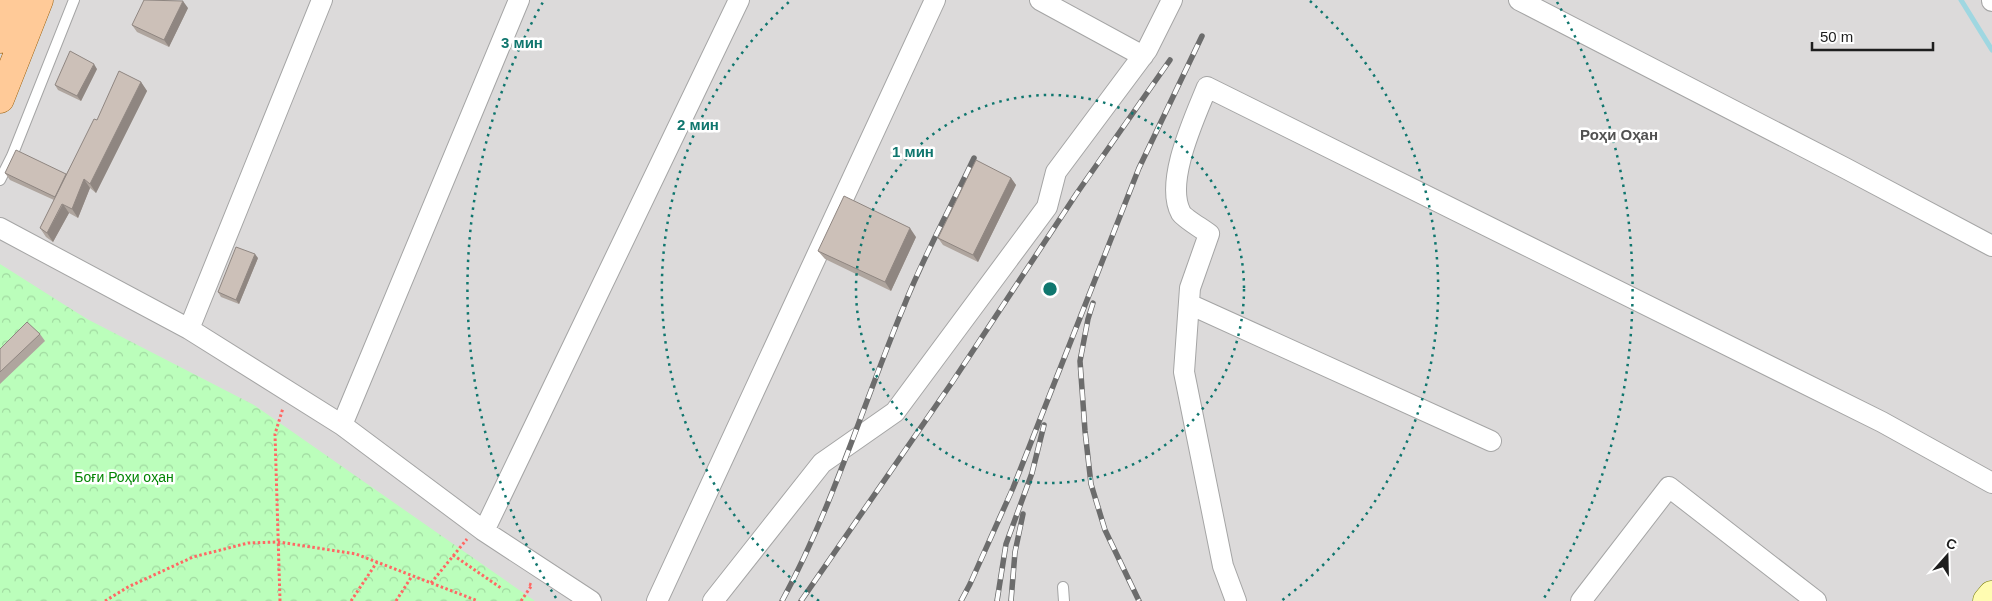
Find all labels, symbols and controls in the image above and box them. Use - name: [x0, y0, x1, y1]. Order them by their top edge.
- scale bar: [1812, 20, 1933, 52]
- text: 50 m: [1820, 28, 1853, 45]
- text: 3 мин: [501, 34, 543, 51]
- text: 2 мин: [677, 116, 719, 133]
- district label: Роҳи Оҳан: [1580, 126, 1658, 143]
- text: 1 мин: [892, 143, 934, 160]
- centre of rings: [1041, 280, 1059, 298]
- park label: Боғи Роҳи оҳан: [74, 469, 174, 485]
- north arrow: [1922, 531, 1972, 581]
- text: С: [1944, 535, 1959, 553]

